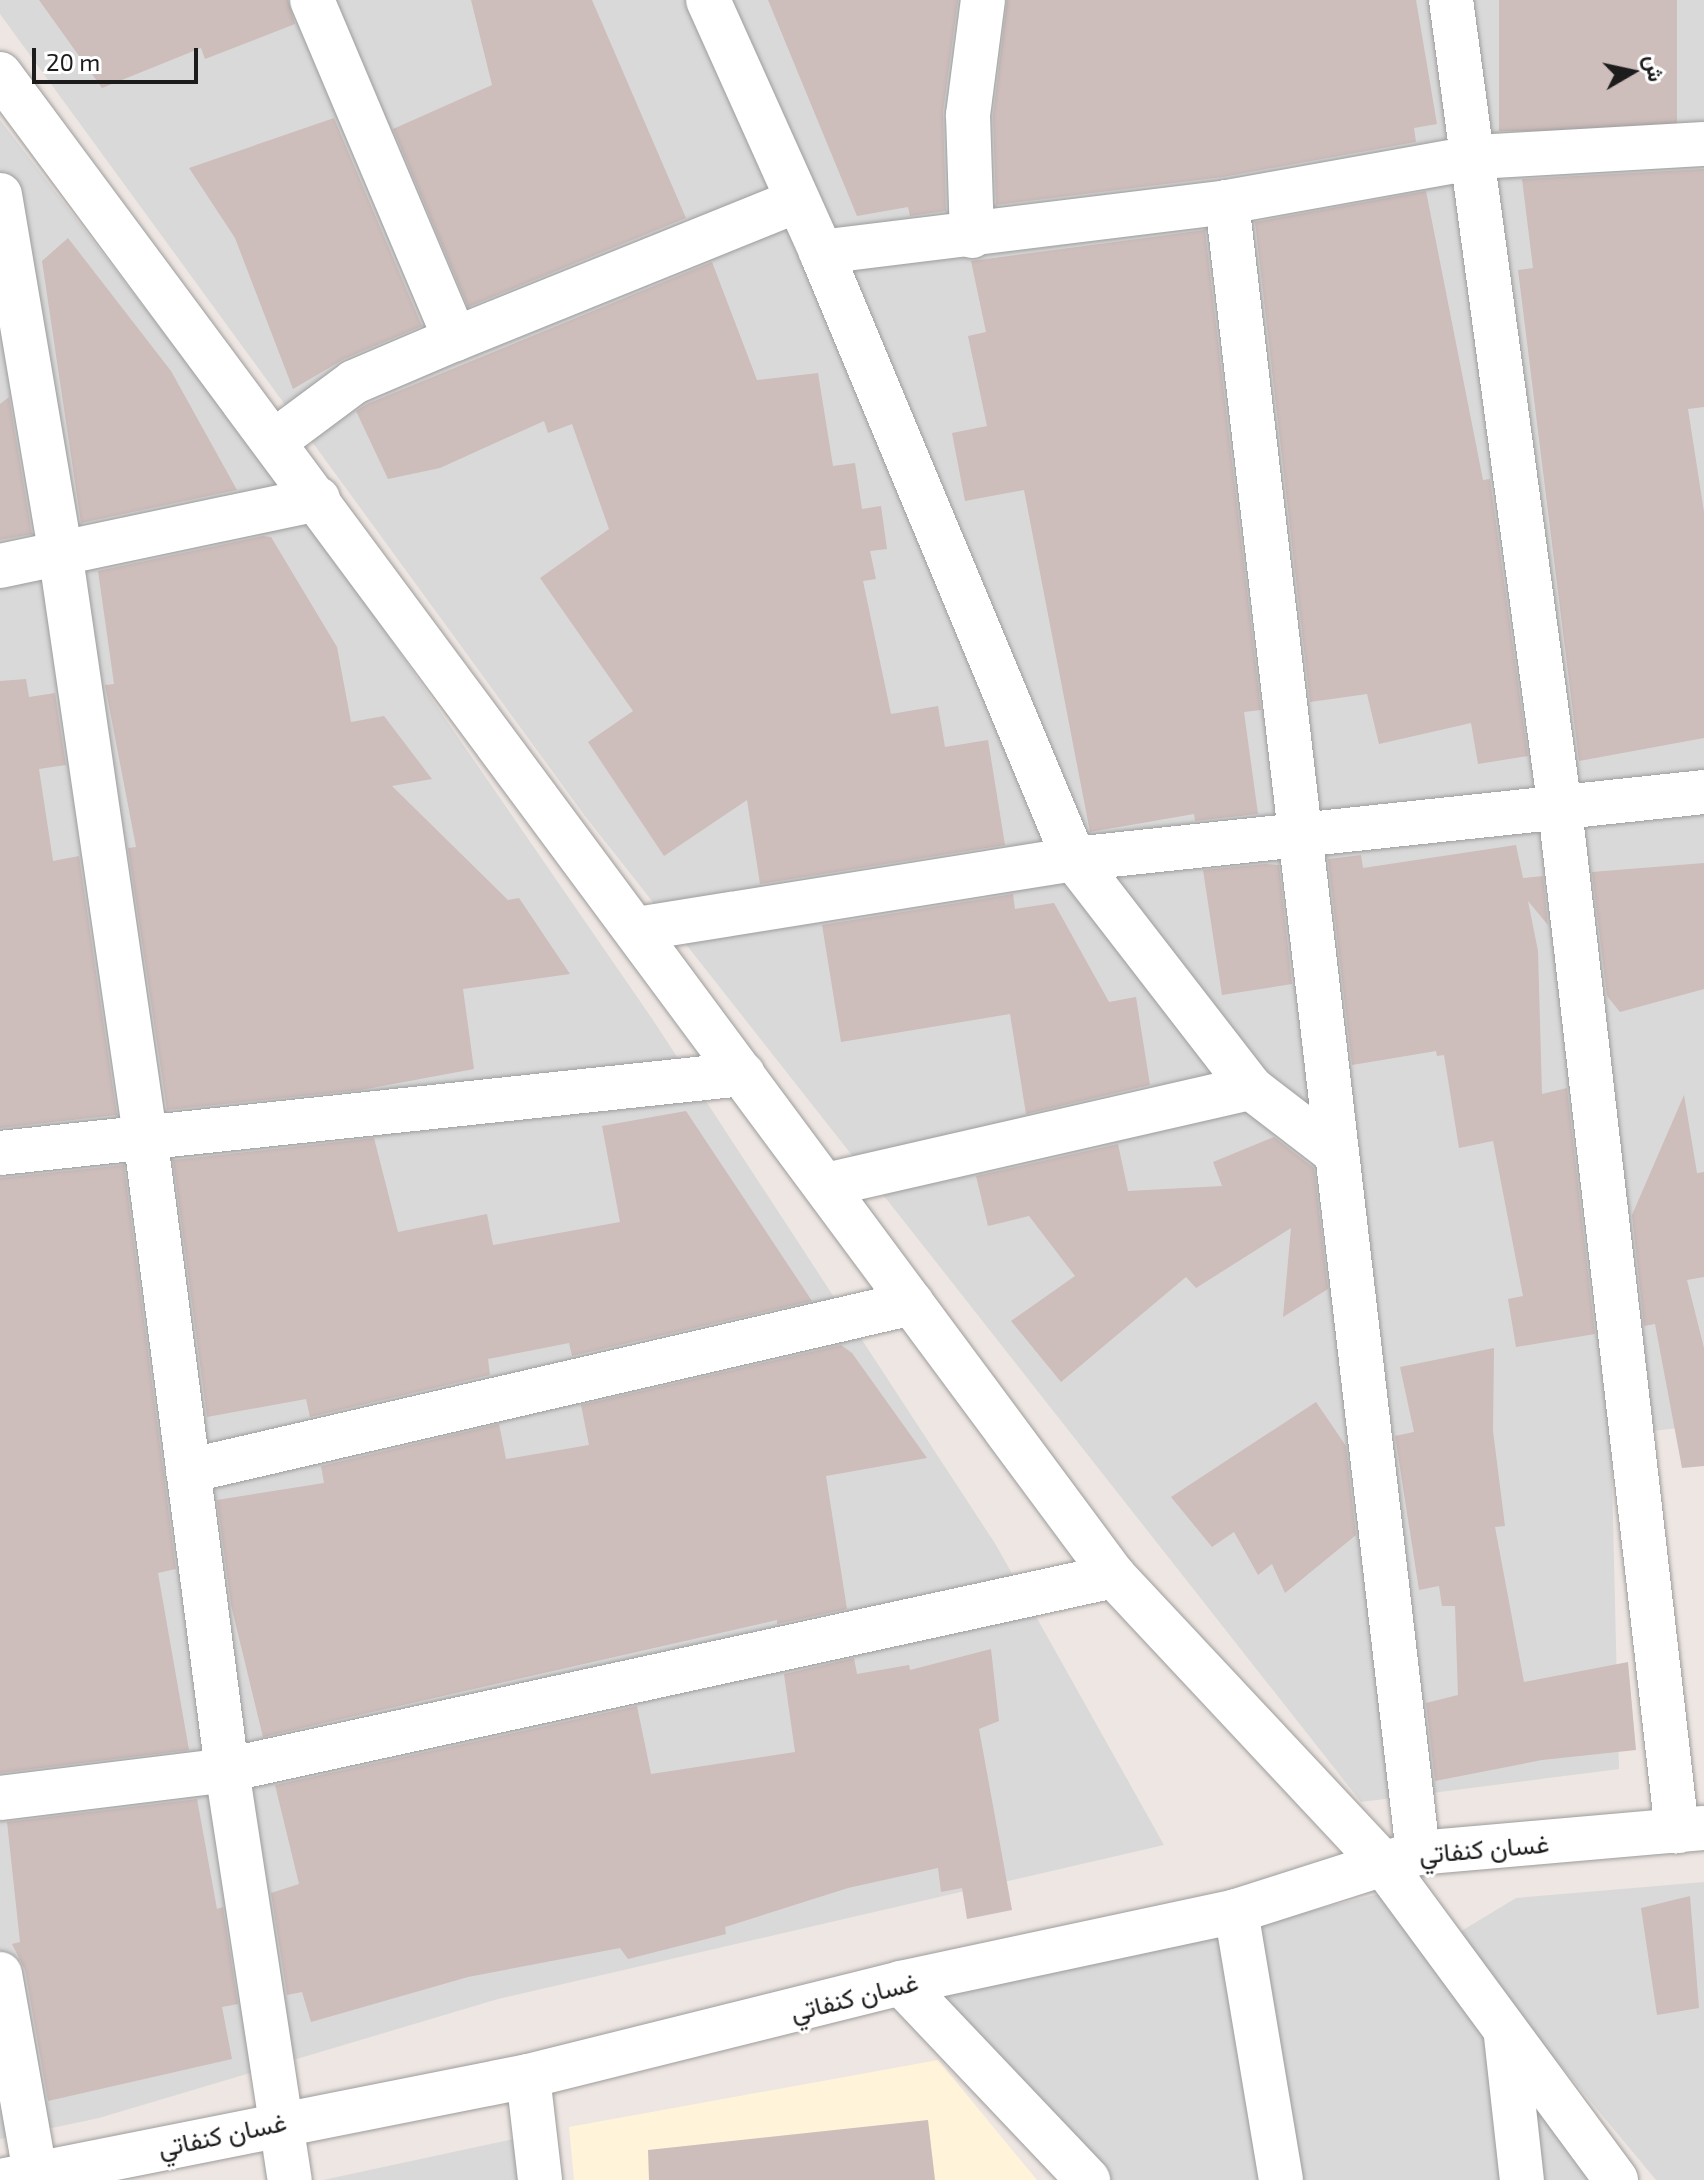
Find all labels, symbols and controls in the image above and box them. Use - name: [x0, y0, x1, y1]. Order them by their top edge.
- scale bar: [36, 32, 202, 82]
- north arrow: [1592, 32, 1672, 112]
- text: 20 m: [46, 47, 100, 76]
- text: ش: [1641, 53, 1671, 83]
- street label: غسان كنفاتي: [1418, 1827, 1550, 1869]
- street label: غسان كنفاتي: [787, 1965, 921, 2027]
- street label: غسان كنفاتي: [155, 2105, 289, 2163]

